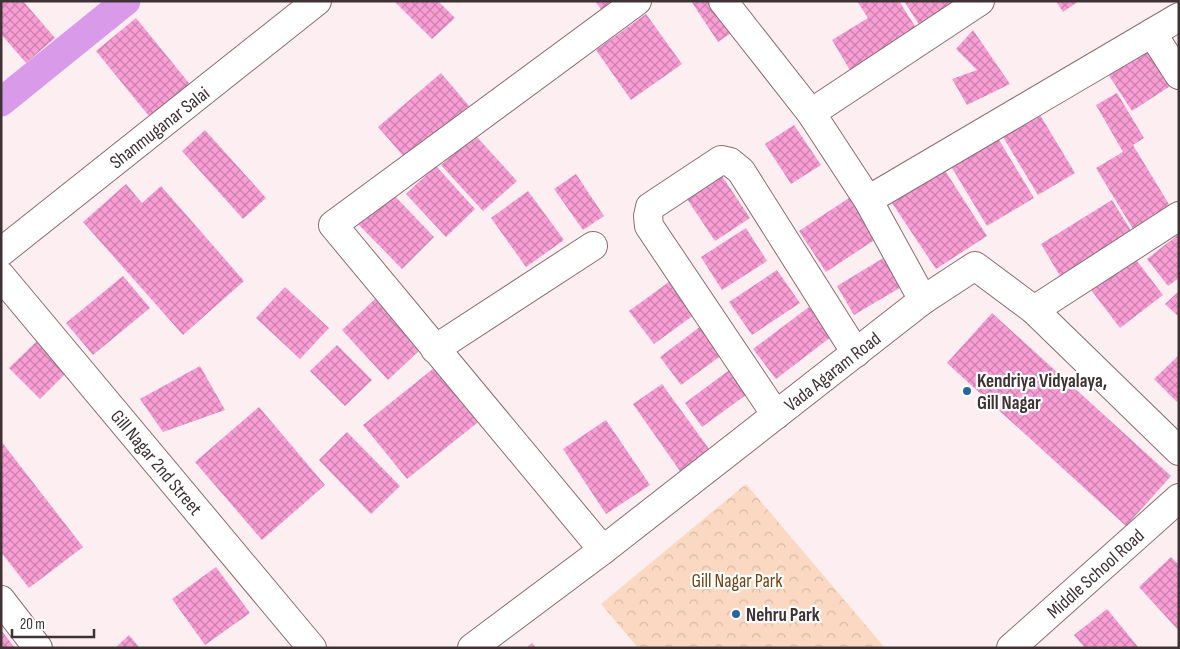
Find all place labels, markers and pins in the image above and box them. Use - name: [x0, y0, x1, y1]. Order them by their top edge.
- place label: Kendriya Vidyalaya, Gill Nagar: [977, 370, 1107, 415]
- marker: Kendriya Vidyalaya, Gill Nagar: [961, 385, 973, 397]
- place label: Nehru Park: [746, 604, 820, 627]
- marker: Nehru Park: [730, 608, 742, 620]

